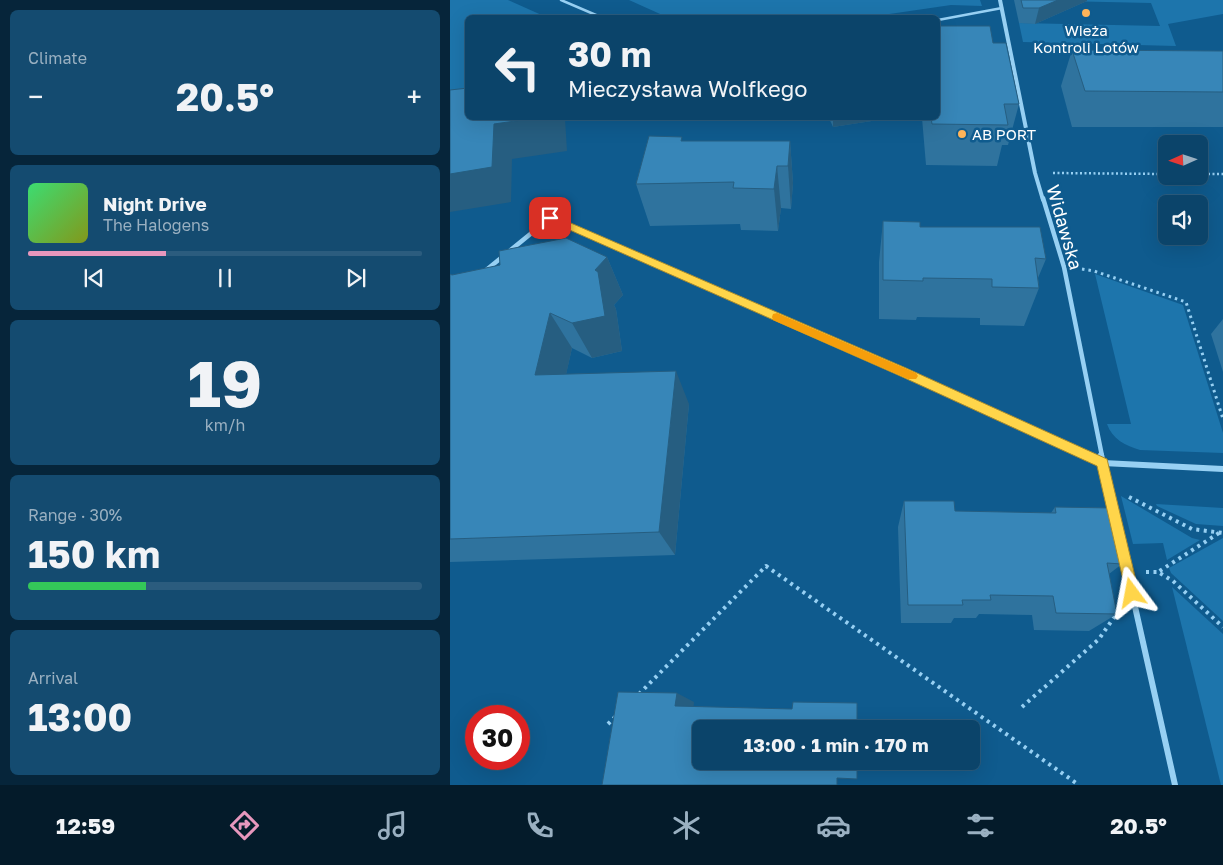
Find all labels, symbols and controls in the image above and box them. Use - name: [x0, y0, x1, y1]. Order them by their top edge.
- marker: Wieża Kontroli Lotów: [1080, 7, 1092, 19]
- place label: Wieża Kontroli Lotów: [1033, 21, 1139, 56]
- text: 30 m: [568, 33, 651, 75]
- icon: left: [485, 35, 550, 100]
- text: Climate: [28, 48, 87, 68]
- text: 20.5°: [176, 74, 274, 119]
- text: Mieczysława Wolfkego: [568, 75, 808, 102]
- text: −: [28, 80, 43, 113]
- text: +: [407, 80, 422, 113]
- place label: AB PORT: [972, 125, 1036, 143]
- marker: AB PORT: [956, 128, 968, 140]
- north arrow: [1158, 135, 1208, 185]
- map controls: [1158, 135, 1208, 245]
- street label: Widawska: [1042, 182, 1088, 272]
- text: Night Drive: [103, 192, 207, 215]
- button: sound: [1158, 195, 1208, 245]
- pin: [529, 197, 571, 239]
- icon: arrive: [536, 204, 564, 232]
- text: The Halogens: [103, 215, 209, 235]
- icon: previous: [80, 264, 108, 292]
- icon: pause: [211, 264, 239, 292]
- icon: next: [342, 264, 370, 292]
- text: 19: [188, 343, 262, 421]
- text: km/h: [205, 415, 245, 435]
- text: Range · 30%: [28, 505, 122, 525]
- text: 150 km: [28, 531, 160, 576]
- position arrow: [1105, 566, 1157, 618]
- text: Arrival: [28, 668, 78, 688]
- text: 13:00: [28, 694, 132, 739]
- speed limit sign: 30: [465, 705, 530, 770]
- text: 13:00 · 1 min · 170 m: [743, 733, 929, 756]
- icon: directions: [227, 808, 262, 843]
- icon: music: [375, 808, 410, 843]
- icon: phone: [522, 808, 557, 843]
- icon: climate: [669, 808, 704, 843]
- icon: car: [816, 808, 851, 843]
- icon: filters: [963, 808, 998, 843]
- text: 12:59: [56, 812, 115, 839]
- text: 20.5°: [1110, 812, 1167, 839]

